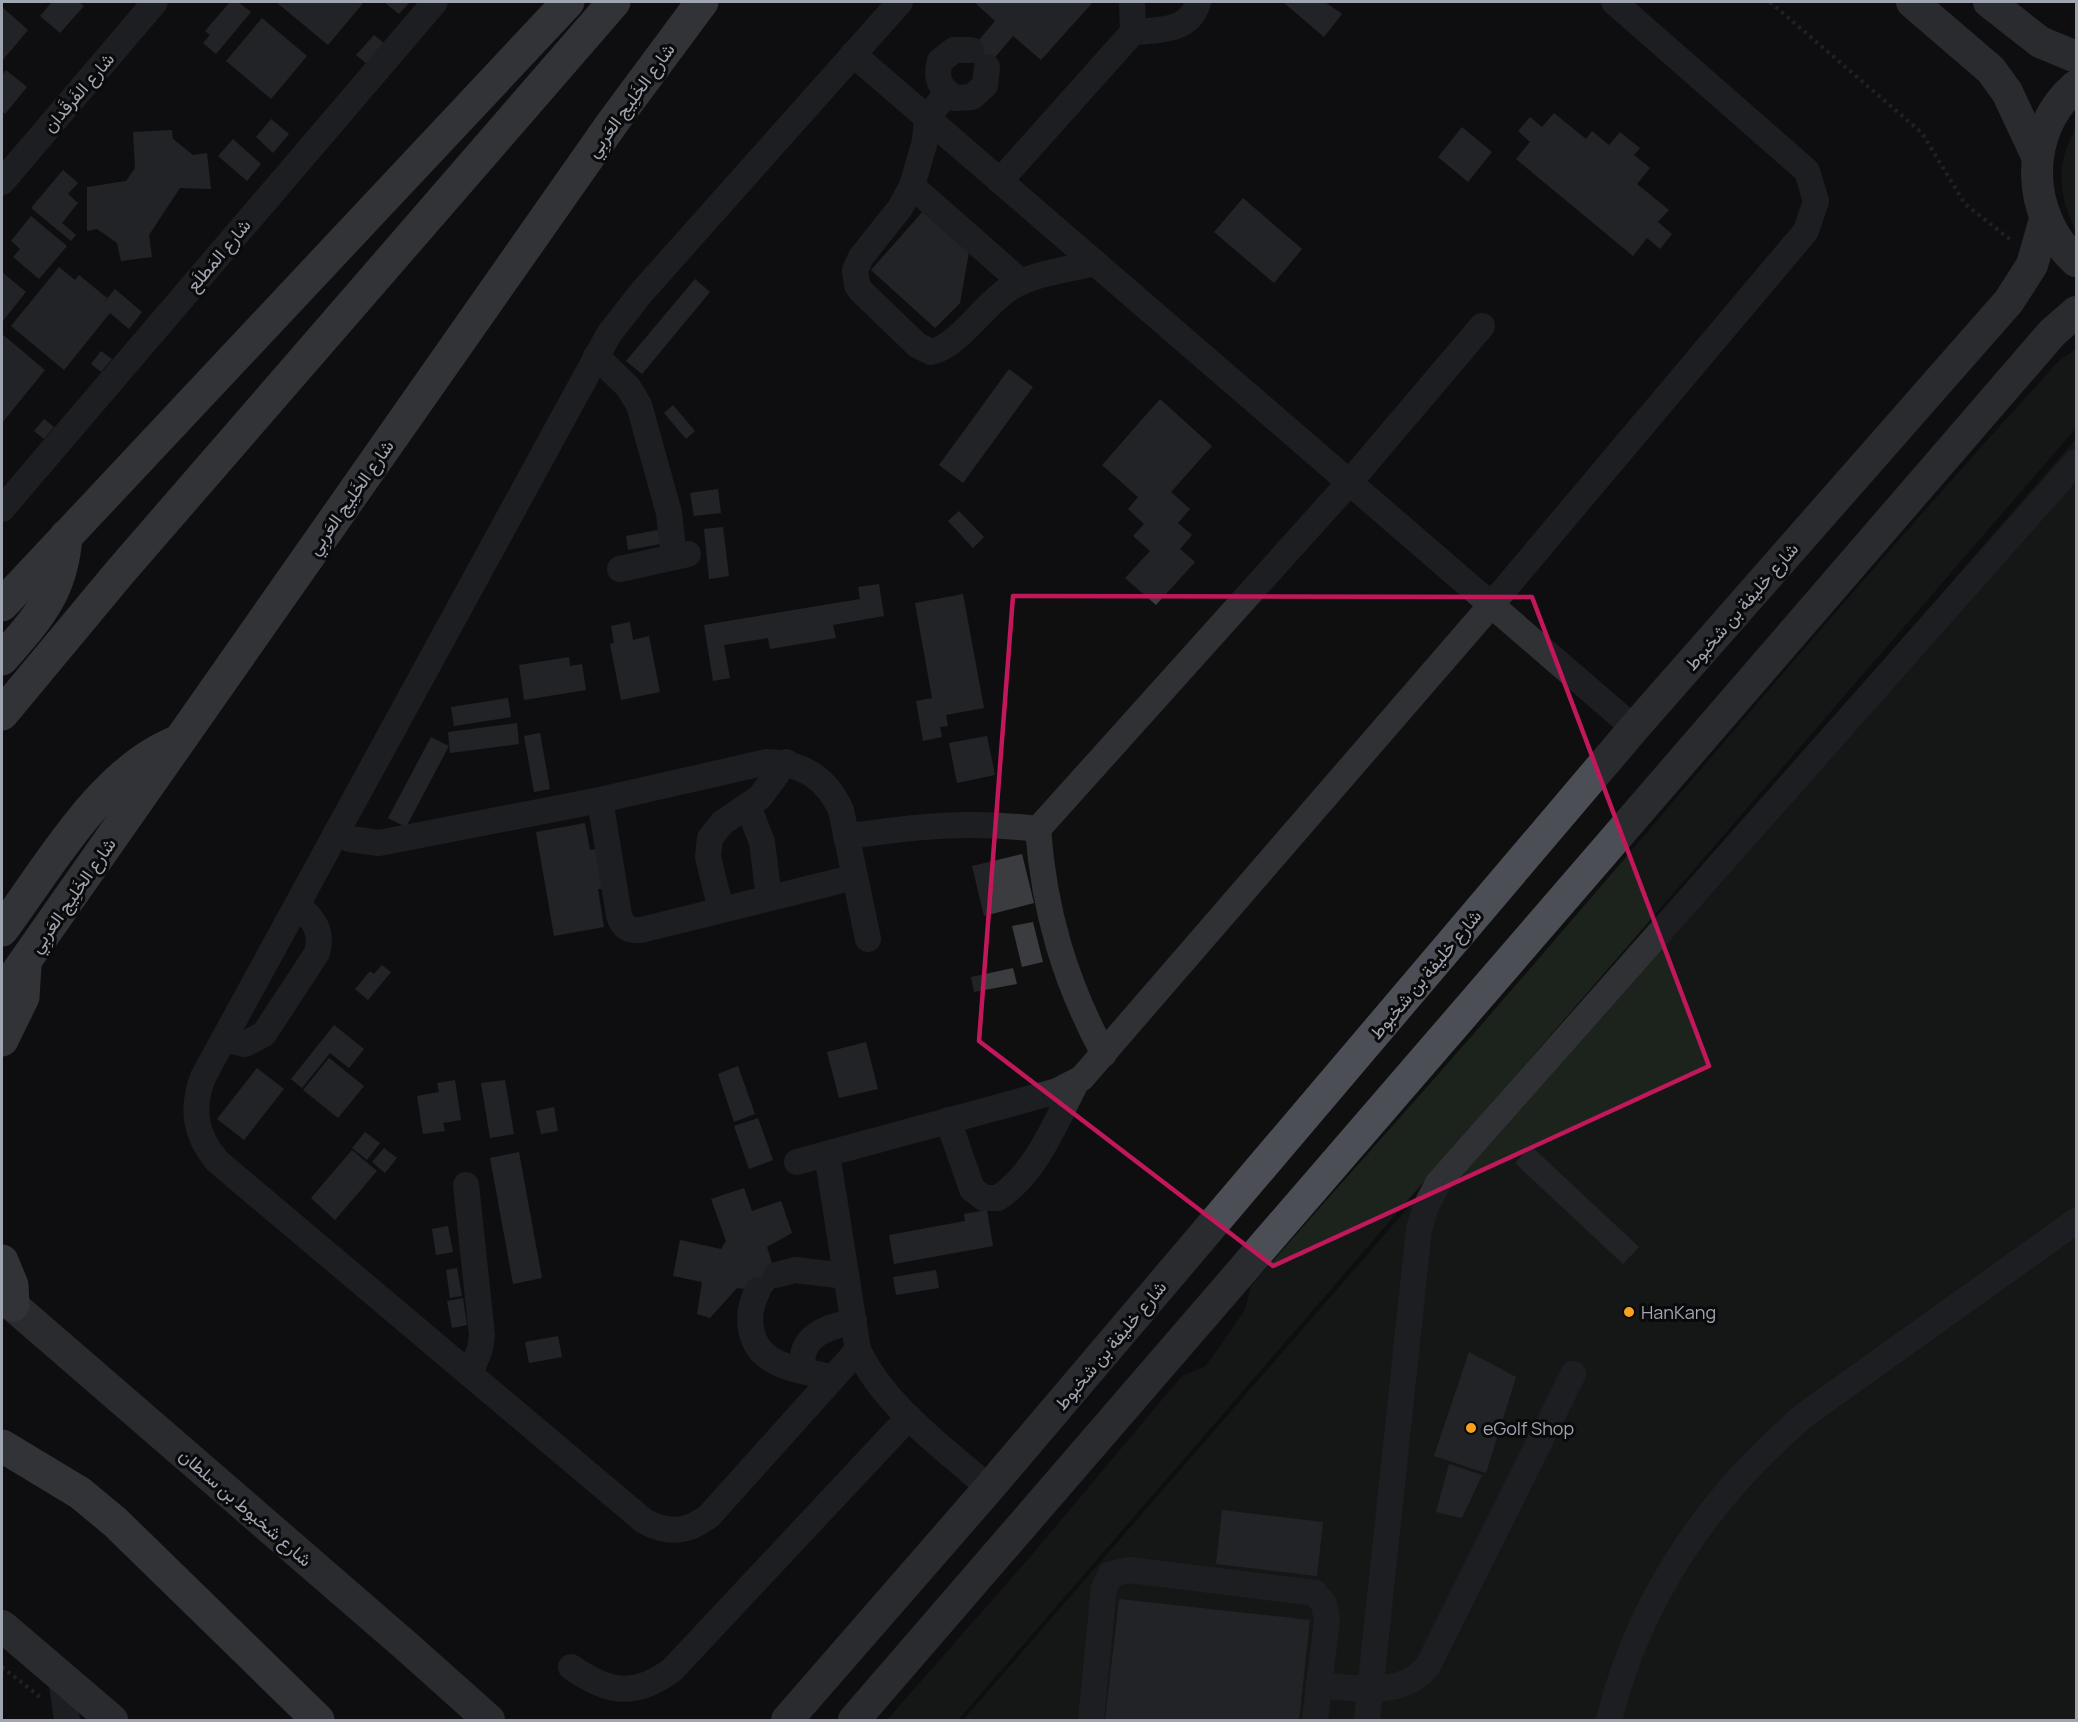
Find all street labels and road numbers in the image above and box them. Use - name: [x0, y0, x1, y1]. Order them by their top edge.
- street label: شارع الخَلِيج العَربِي: [580, 38, 683, 164]
- street label: شارع الفَرقَدان: [37, 47, 120, 138]
- street label: شارع المَطلَع: [180, 214, 256, 297]
- street label: شارع الخَلِيج العَربِي: [301, 435, 402, 562]
- street label: شارع خليفة بن شخبوط: [1679, 537, 1804, 676]
- street label: شارع الخَلِيج العَربِي: [23, 833, 124, 960]
- street label: شارع خليفة بن شخبوط: [1364, 904, 1487, 1044]
- street label: شارع خليفة بن شخبوط: [1049, 1275, 1172, 1415]
- street label: شارع شخبوط بن سلطان: [174, 1443, 317, 1572]

